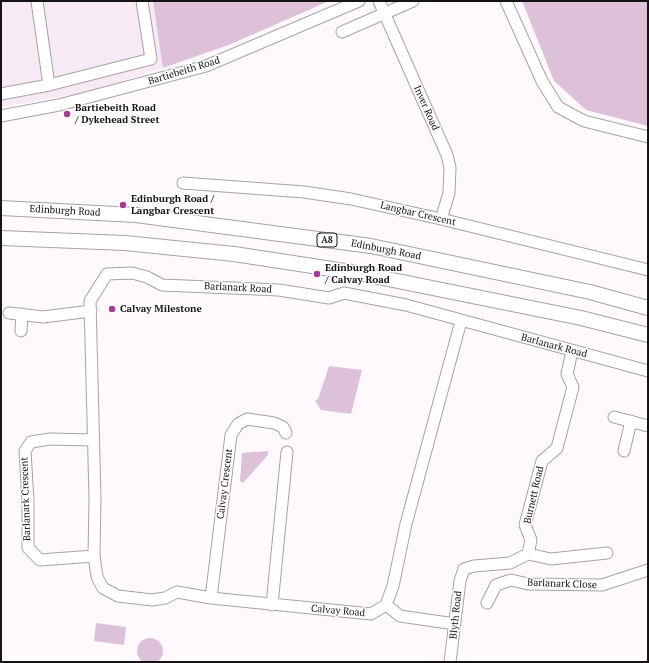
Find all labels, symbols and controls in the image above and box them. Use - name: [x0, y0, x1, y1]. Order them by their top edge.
- street label: Bartiebeith Road: [147, 54, 221, 88]
- street label: Inver Road: [411, 84, 441, 132]
- place label: Bartiebeith Road / Dykehead Street: [75, 102, 159, 126]
- marker: Bartiebeith Road / Dykehead Street: [62, 109, 72, 119]
- place label: Edinburgh Road / Langbar Crescent: [131, 193, 214, 216]
- street label: Langbar Crescent: [379, 199, 457, 229]
- marker: Edinburgh Road / Langbar Crescent: [118, 200, 128, 210]
- street label: Edinburgh Road: [29, 203, 101, 219]
- road number: A8: [317, 233, 337, 247]
- street label: Edinburgh Road: [350, 237, 422, 263]
- place label: Edinburgh Road / Calvay Road: [325, 262, 402, 286]
- marker: Edinburgh Road / Calvay Road: [312, 269, 322, 279]
- street label: Barlanark Road: [204, 280, 272, 296]
- place label: Calvay Milestone: [120, 303, 202, 315]
- marker: Calvay Milestone: [107, 304, 117, 314]
- street label: Barlanark Road: [520, 331, 588, 361]
- street label: Calvay Crescent: [215, 448, 235, 520]
- street label: Barlanark Crescent: [19, 457, 33, 541]
- street label: Burnett Road: [522, 465, 546, 525]
- street label: Barlanark Close: [527, 577, 597, 591]
- street label: Blyth Road: [447, 590, 465, 640]
- street label: Calvay Road: [310, 603, 366, 619]

